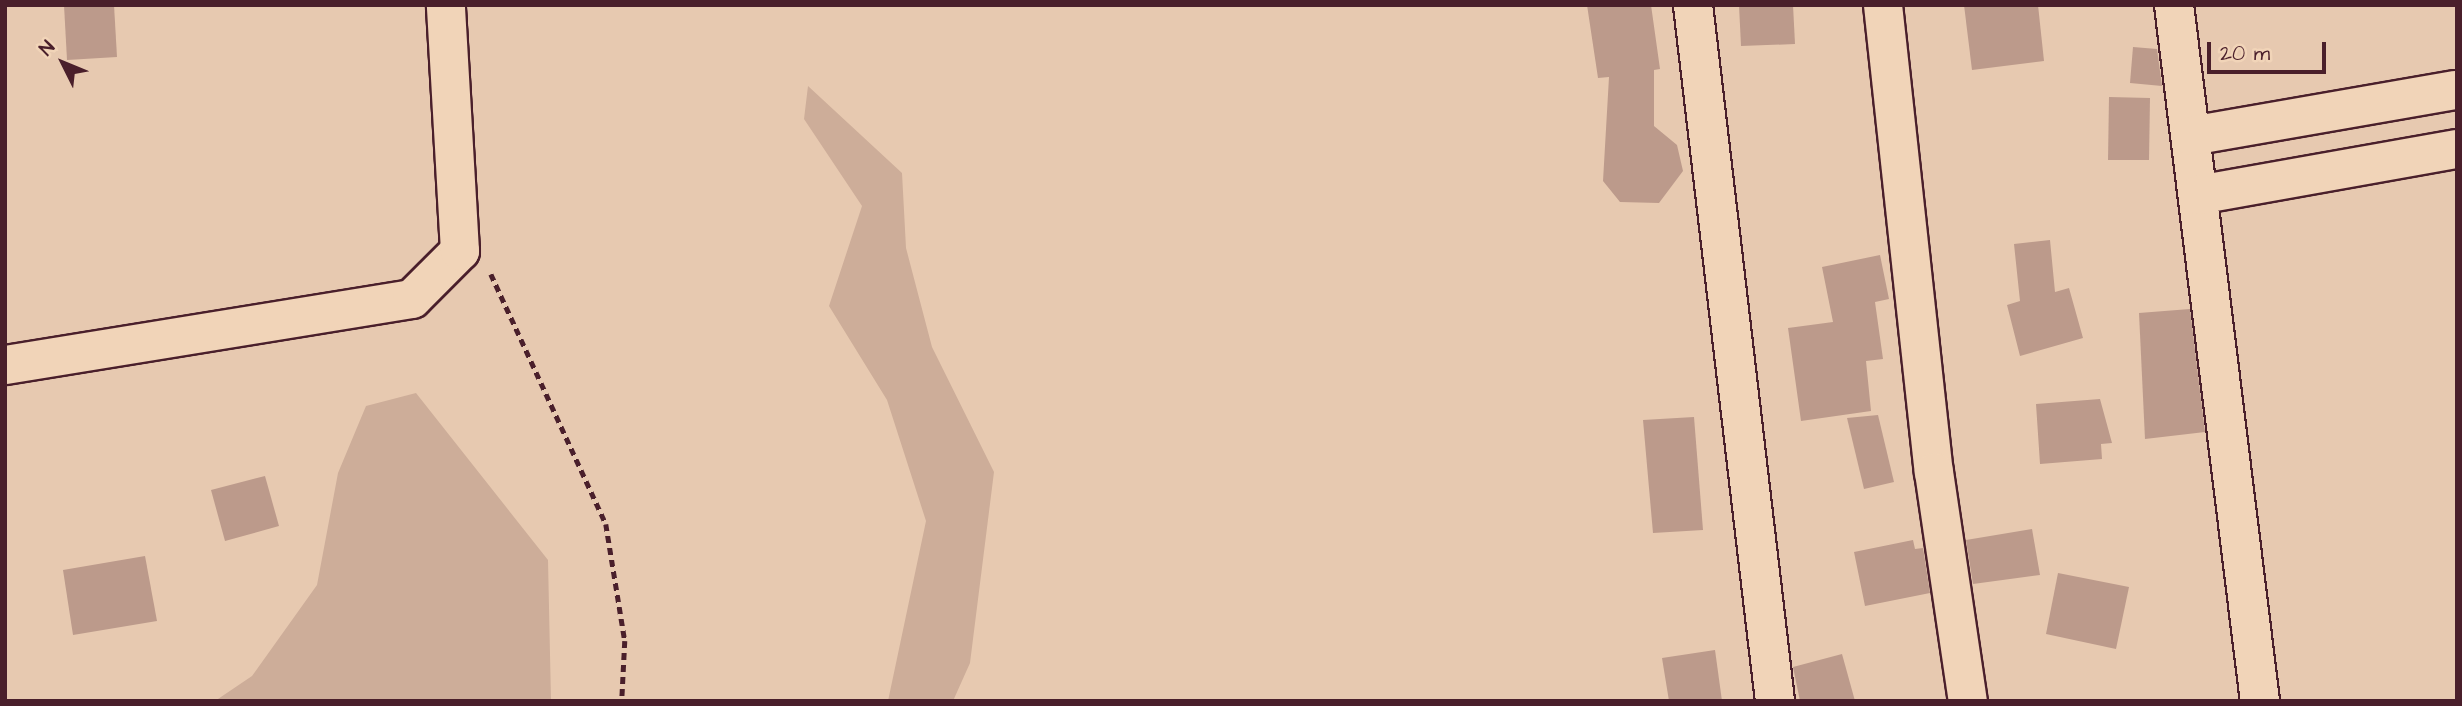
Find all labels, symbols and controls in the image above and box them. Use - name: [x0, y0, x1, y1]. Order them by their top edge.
- north arrow: [28, 28, 98, 98]
- scale bar: [2210, 28, 2329, 72]
- text: N: [33, 35, 61, 62]
- text: 20 m: [2220, 39, 2270, 68]

